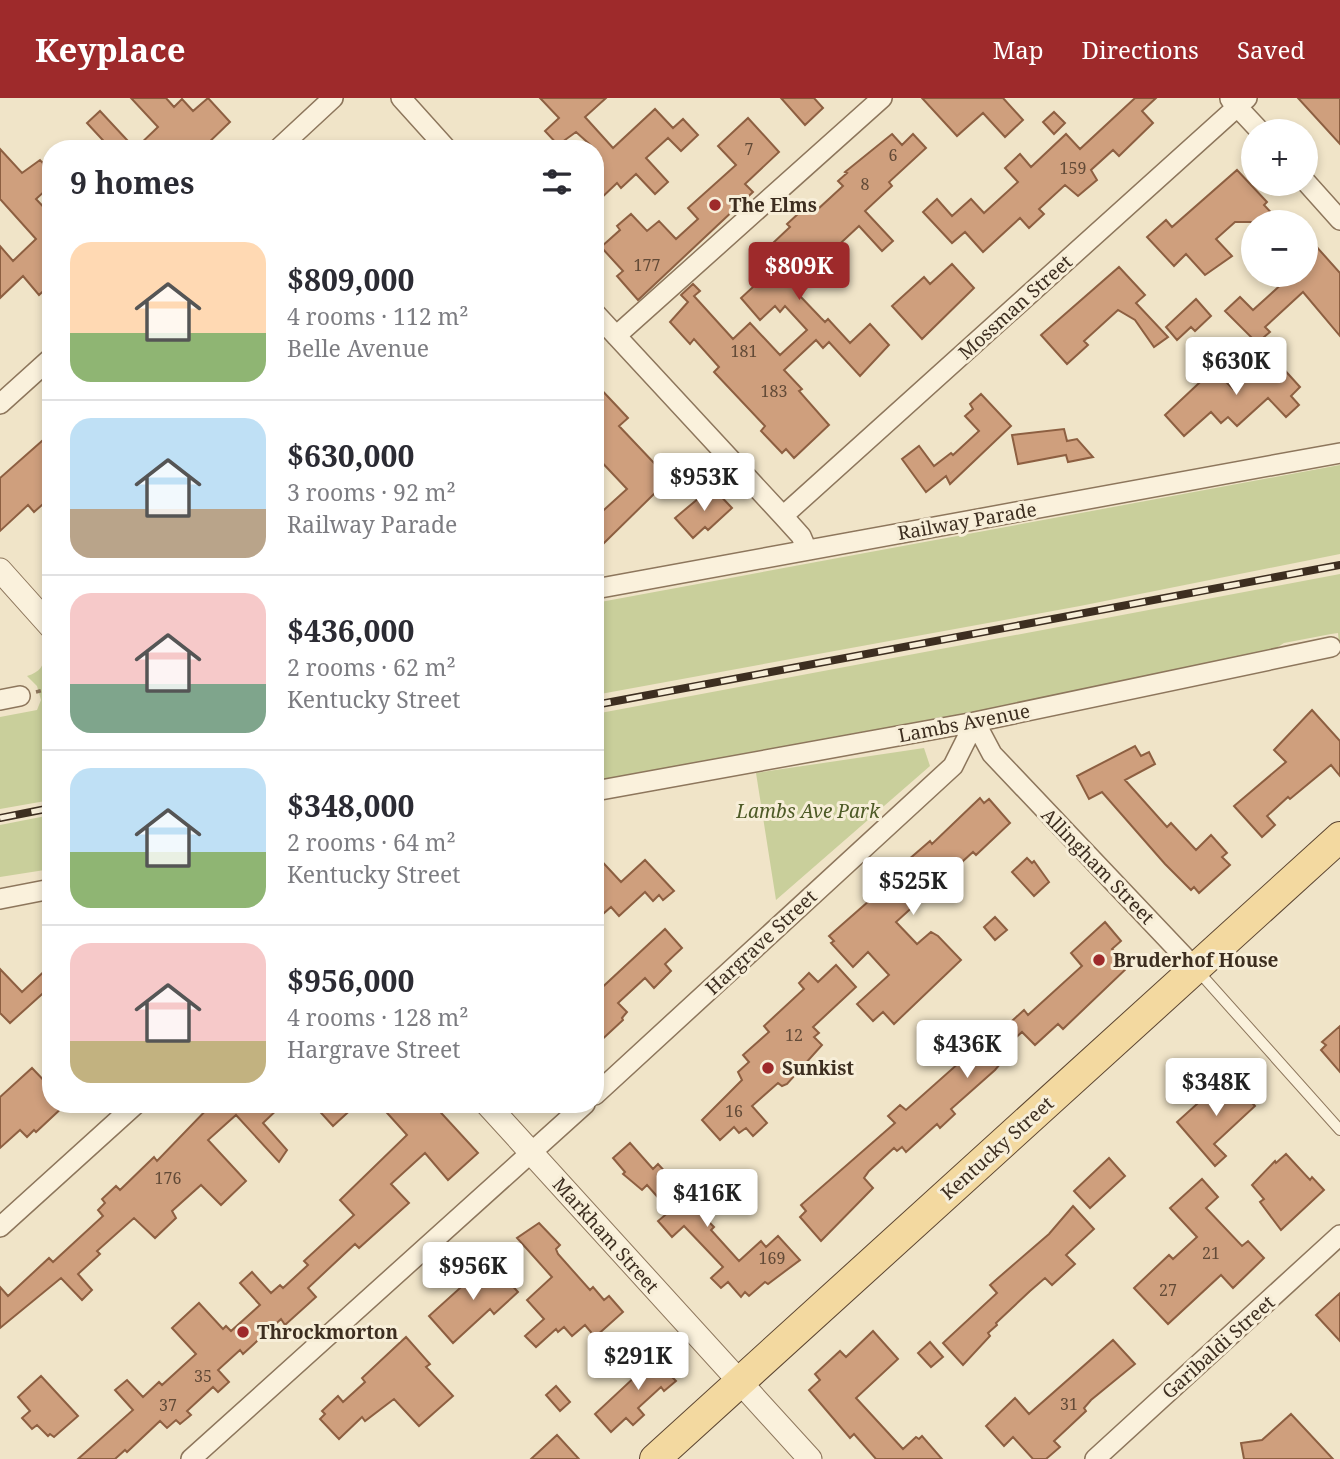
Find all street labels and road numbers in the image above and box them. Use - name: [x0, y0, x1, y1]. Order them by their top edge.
- street label: Mossman Street: [953, 249, 1078, 365]
- street label: Railway Parade: [895, 496, 1039, 546]
- street label: Lambs Avenue: [896, 697, 1032, 749]
- street label: Allingham Street: [1036, 802, 1160, 930]
- street label: Hargrave Street: [700, 883, 822, 1000]
- street label: Kentucky Street: [935, 1090, 1059, 1206]
- street label: Markham Street: [547, 1172, 665, 1299]
- street label: Garibaldi Street: [1156, 1289, 1280, 1405]

